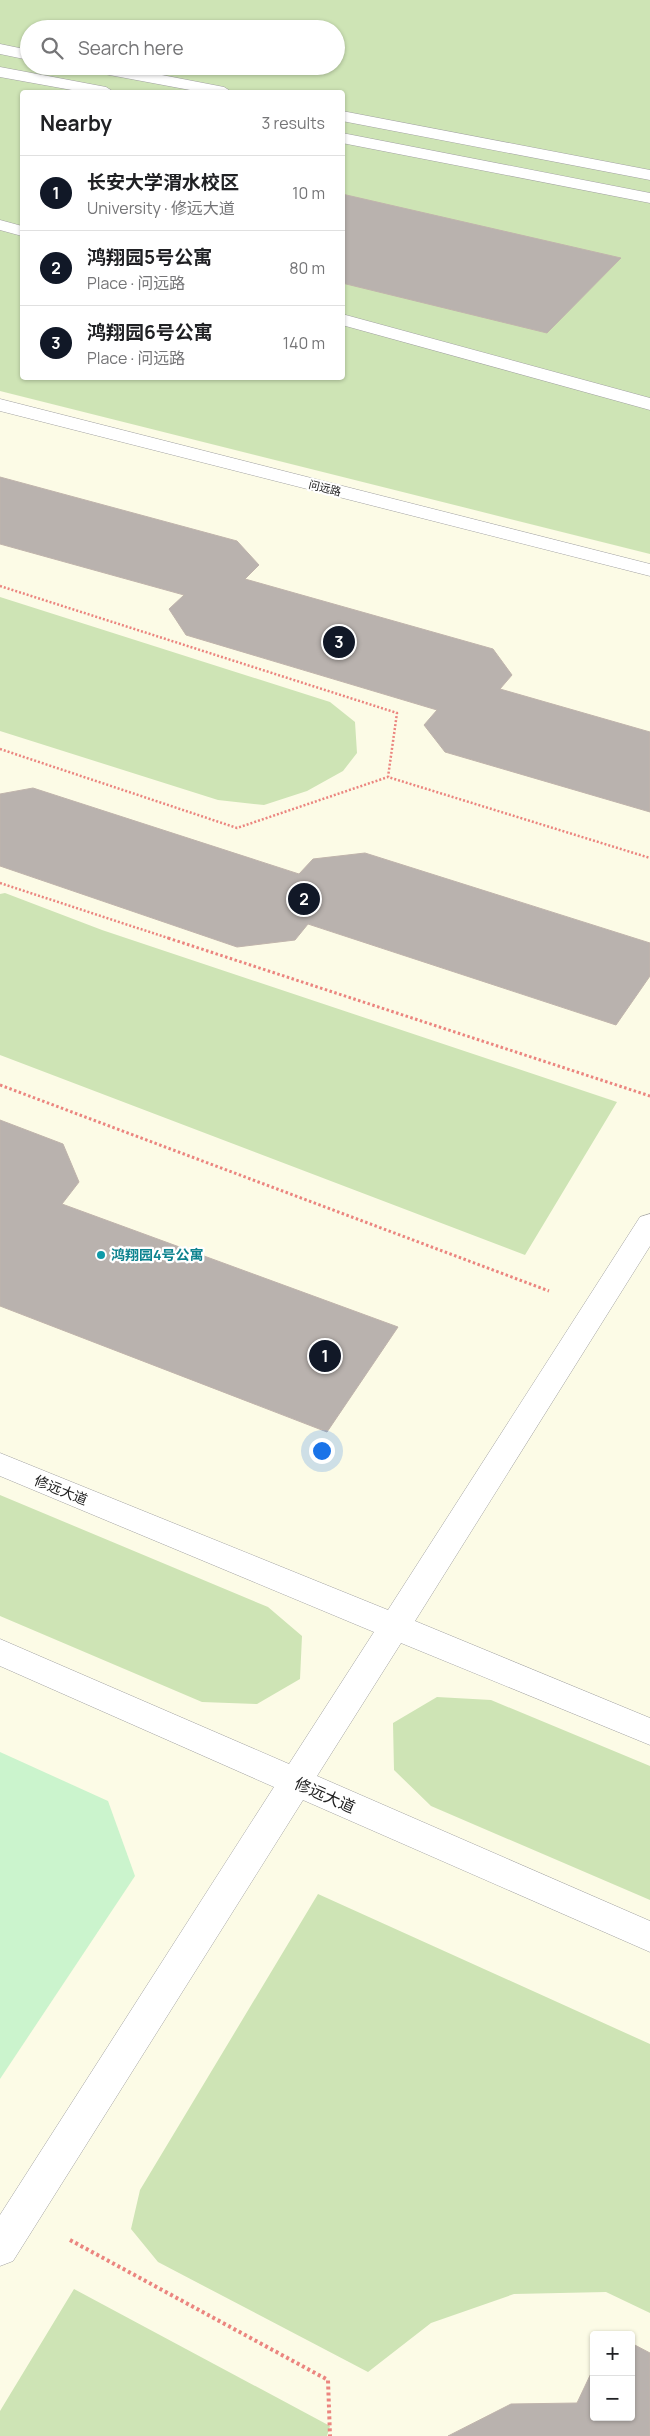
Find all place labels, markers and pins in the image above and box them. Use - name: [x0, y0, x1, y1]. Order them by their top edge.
- pin: 3: [323, 623, 355, 661]
- pin: 2: [288, 880, 320, 918]
- place label: 鸿翔园4号公寓: [111, 1245, 204, 1264]
- marker: 鸿翔园4号公寓: [95, 1249, 107, 1261]
- pin: 1: [309, 1337, 341, 1375]

